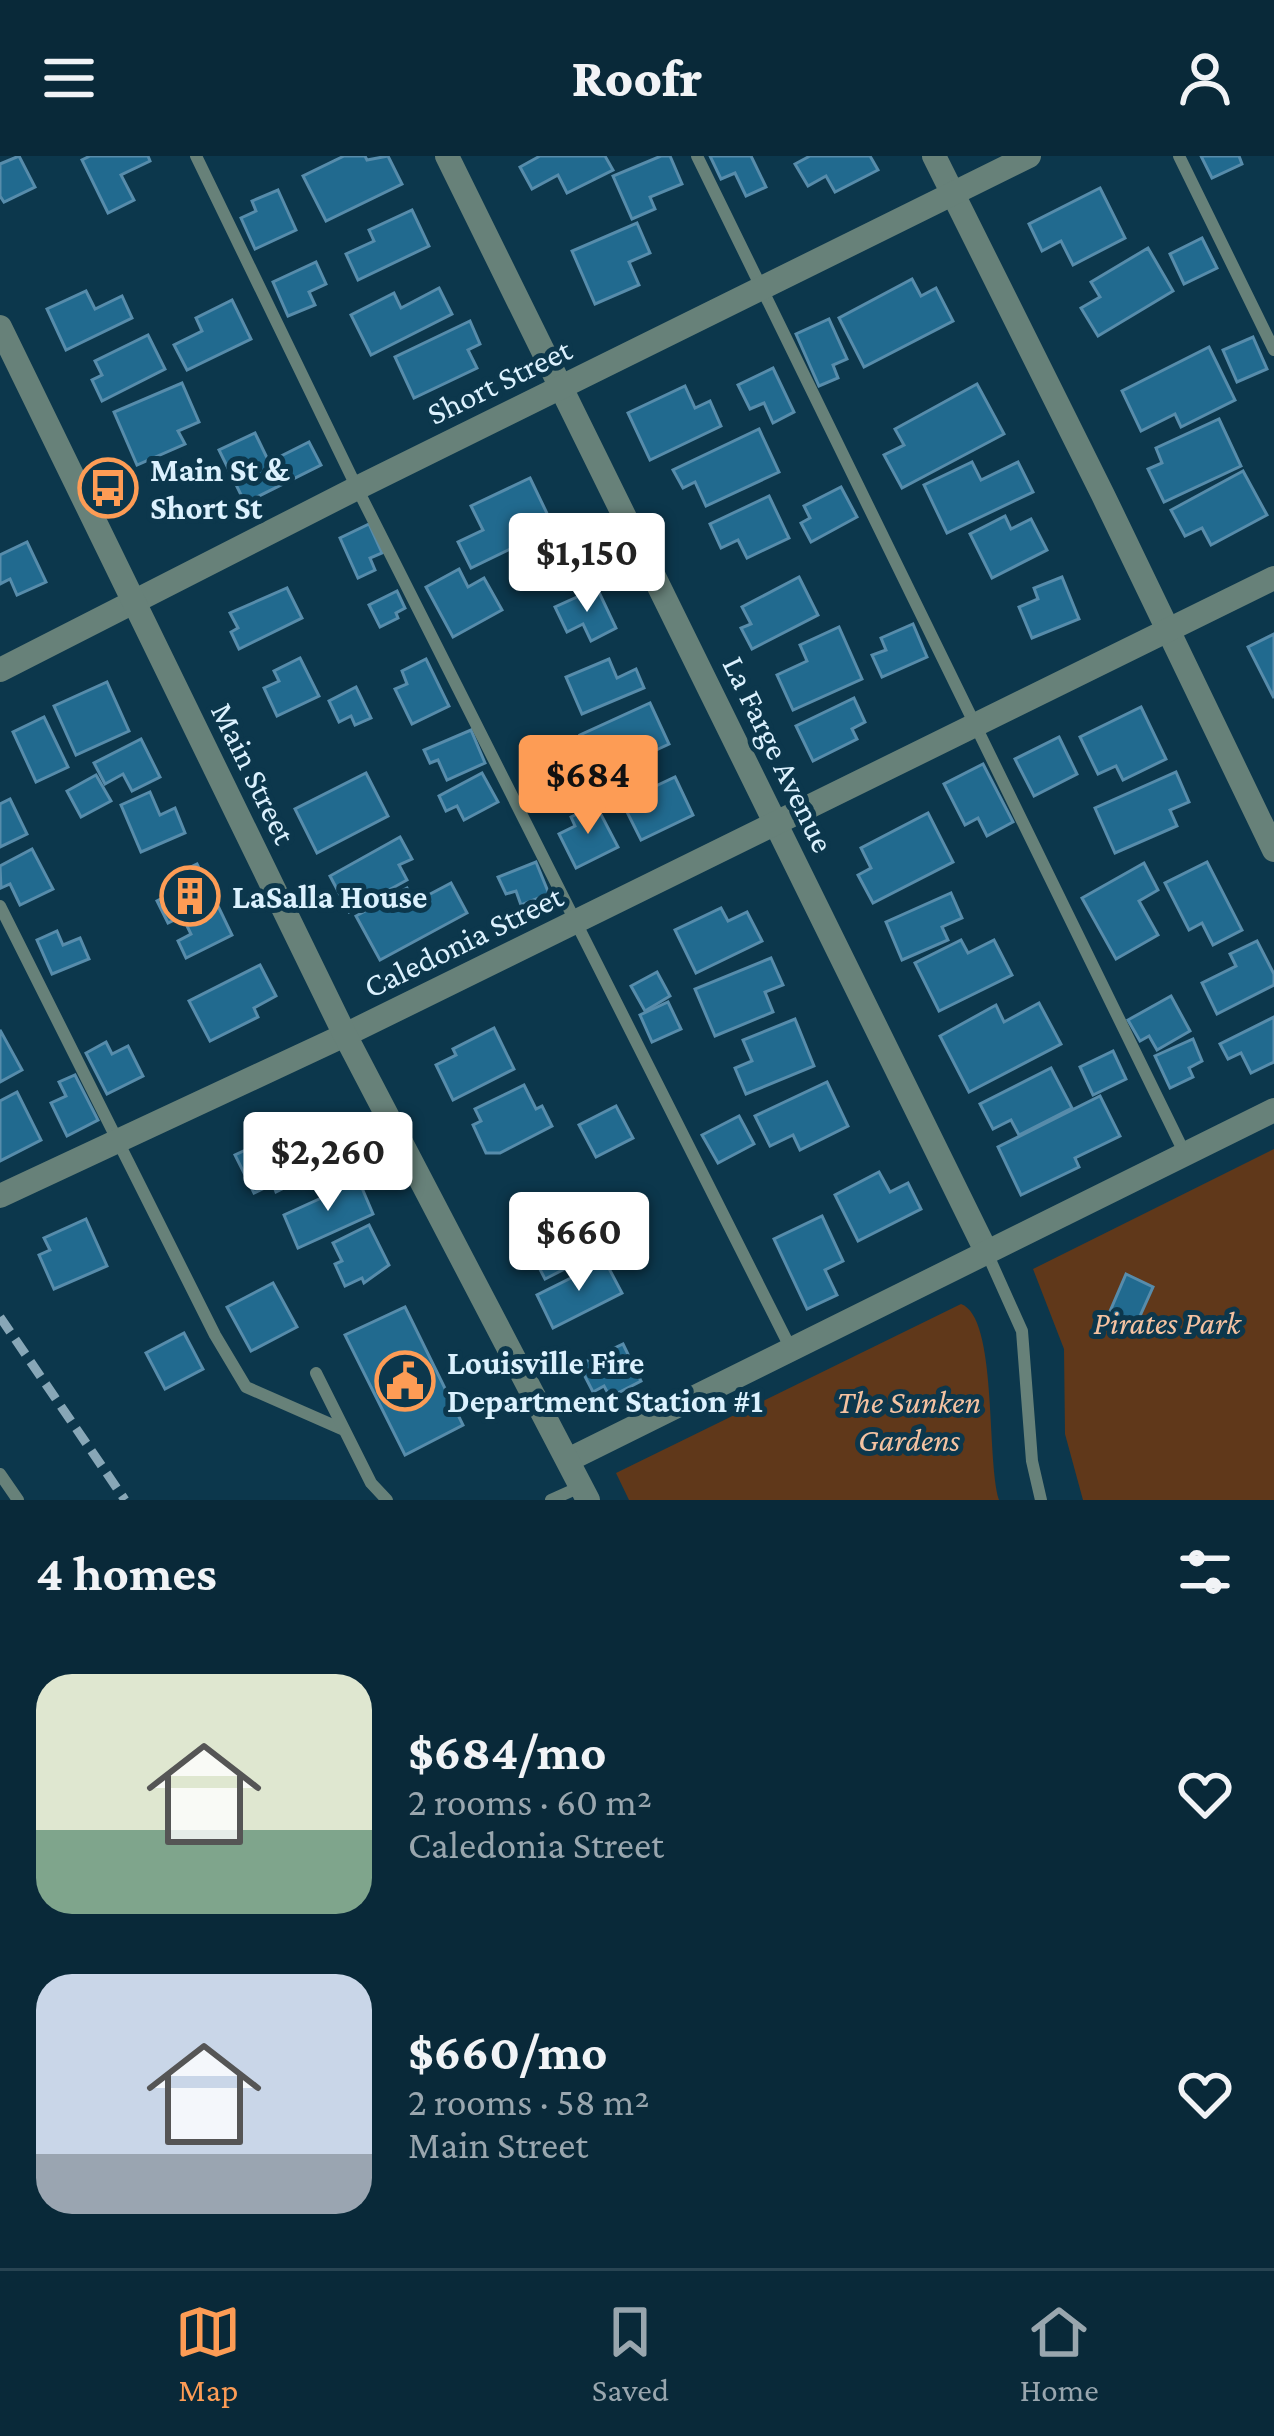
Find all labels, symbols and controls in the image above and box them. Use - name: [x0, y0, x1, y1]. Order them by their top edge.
- icon: menu: [36, 45, 102, 111]
- icon: person: [1172, 45, 1238, 111]
- text: Roofr: [572, 48, 702, 108]
- street label: Short Street: [421, 330, 578, 432]
- place label: Main St & Short St: [150, 451, 290, 526]
- bus stop icon: Main St & Short St: [77, 457, 139, 519]
- pin: $1,150: [489, 513, 685, 615]
- text: $1,150: [536, 530, 638, 573]
- street label: La Farge Avenue: [716, 650, 842, 858]
- street label: Main Street: [204, 696, 305, 851]
- pin: $684: [517, 735, 659, 837]
- text: $684: [546, 752, 630, 795]
- building icon: LaSalla House: [159, 865, 221, 927]
- street label: Caledonia Street: [358, 876, 569, 1005]
- place label: LaSalla House: [232, 878, 427, 915]
- pin: $2,260: [230, 1112, 426, 1214]
- text: $2,260: [270, 1129, 386, 1172]
- pin: $660: [508, 1192, 650, 1294]
- text: $660: [536, 1209, 622, 1252]
- park label: Pirates Park: [1093, 1304, 1242, 1341]
- place label: Louisville Fire Department Station #1: [447, 1344, 763, 1419]
- public building icon: Louisville Fire Department Station #1: [374, 1350, 436, 1412]
- park label: The Sunken Gardens: [837, 1383, 981, 1458]
- icon: filters: [1172, 1539, 1238, 1605]
- text: 4 homes: [36, 1544, 217, 1601]
- icon: home: [132, 1722, 276, 1866]
- text: $684/mo: [408, 1723, 606, 1780]
- icon: heart: [1172, 1761, 1238, 1827]
- text: 2 rooms · 60 m²: [408, 1780, 652, 1823]
- text: Caledonia Street: [408, 1823, 664, 1866]
- icon: home: [132, 2022, 276, 2166]
- text: $660/mo: [408, 2023, 608, 2080]
- icon: heart: [1172, 2061, 1238, 2127]
- text: 2 rooms · 58 m²: [408, 2080, 650, 2123]
- text: Main Street: [408, 2123, 588, 2166]
- tab: Map: [175, 2299, 241, 2408]
- tab: Saved: [592, 2299, 669, 2408]
- tab: Home: [1020, 2299, 1099, 2408]

